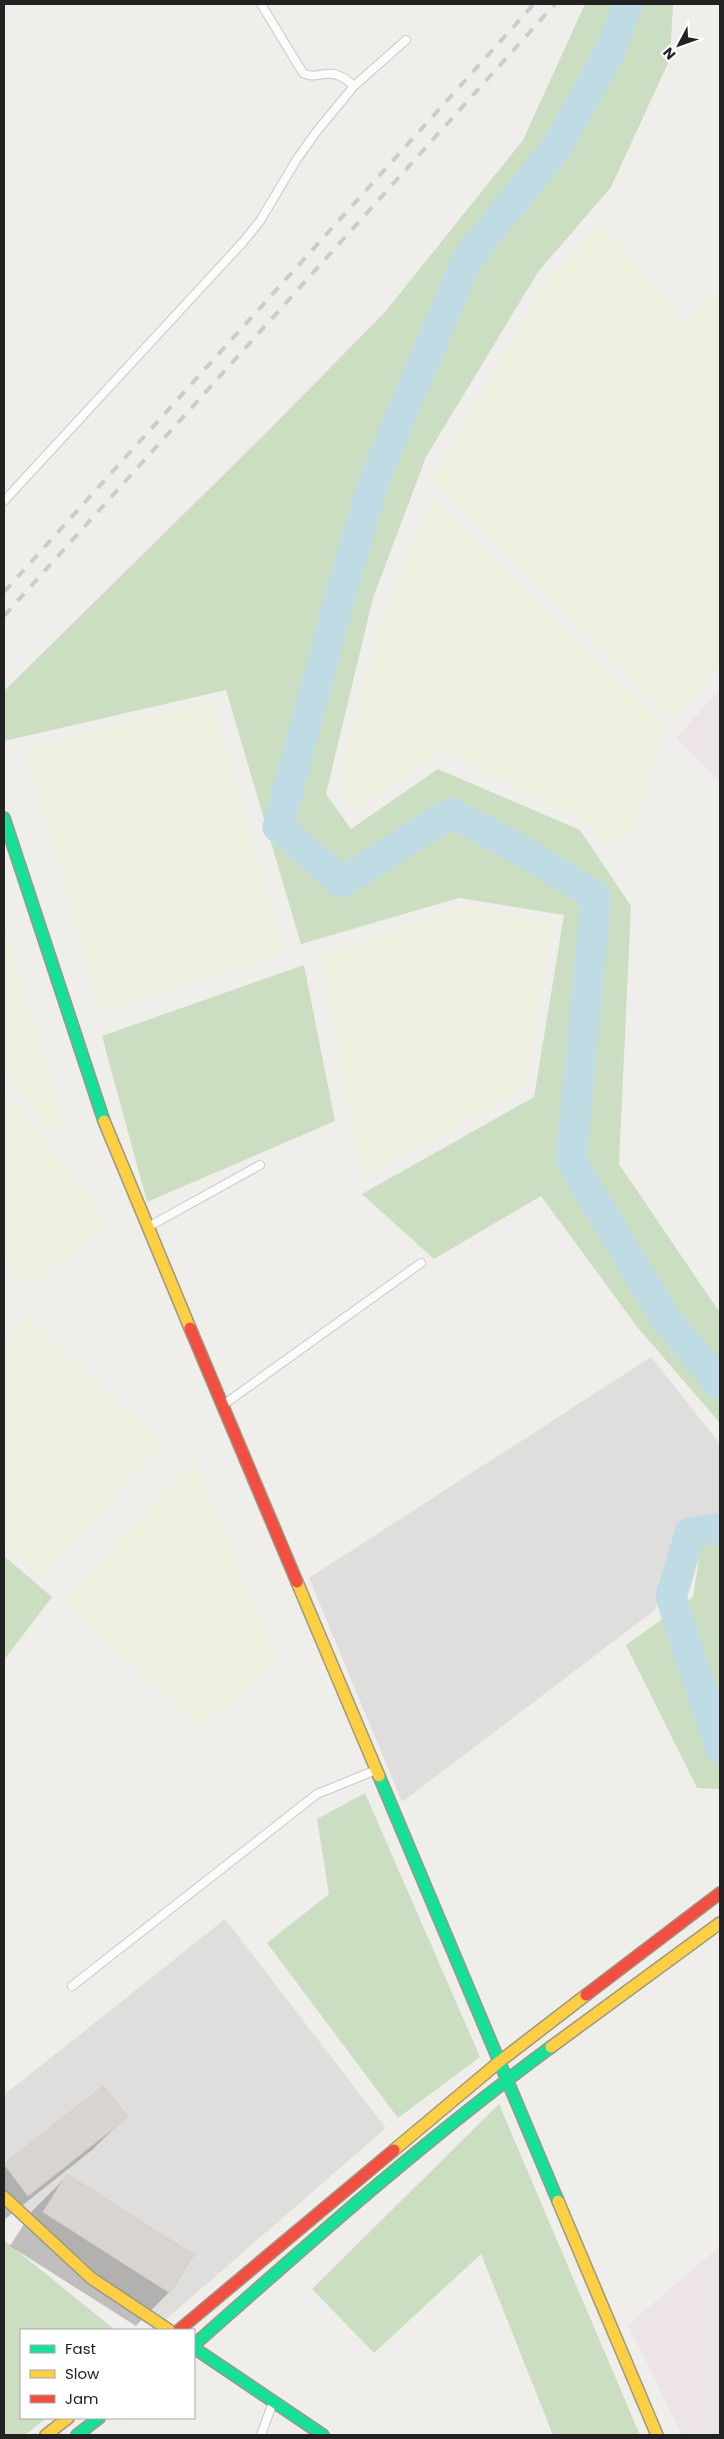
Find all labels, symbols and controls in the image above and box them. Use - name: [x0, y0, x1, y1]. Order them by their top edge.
- north arrow: [654, 20, 704, 70]
- text: N: [658, 43, 680, 64]
- legend: [20, 2329, 195, 2419]
- text: Fast: [65, 2338, 96, 2359]
- text: Slow: [65, 2363, 100, 2384]
- text: Jam: [65, 2388, 99, 2409]

